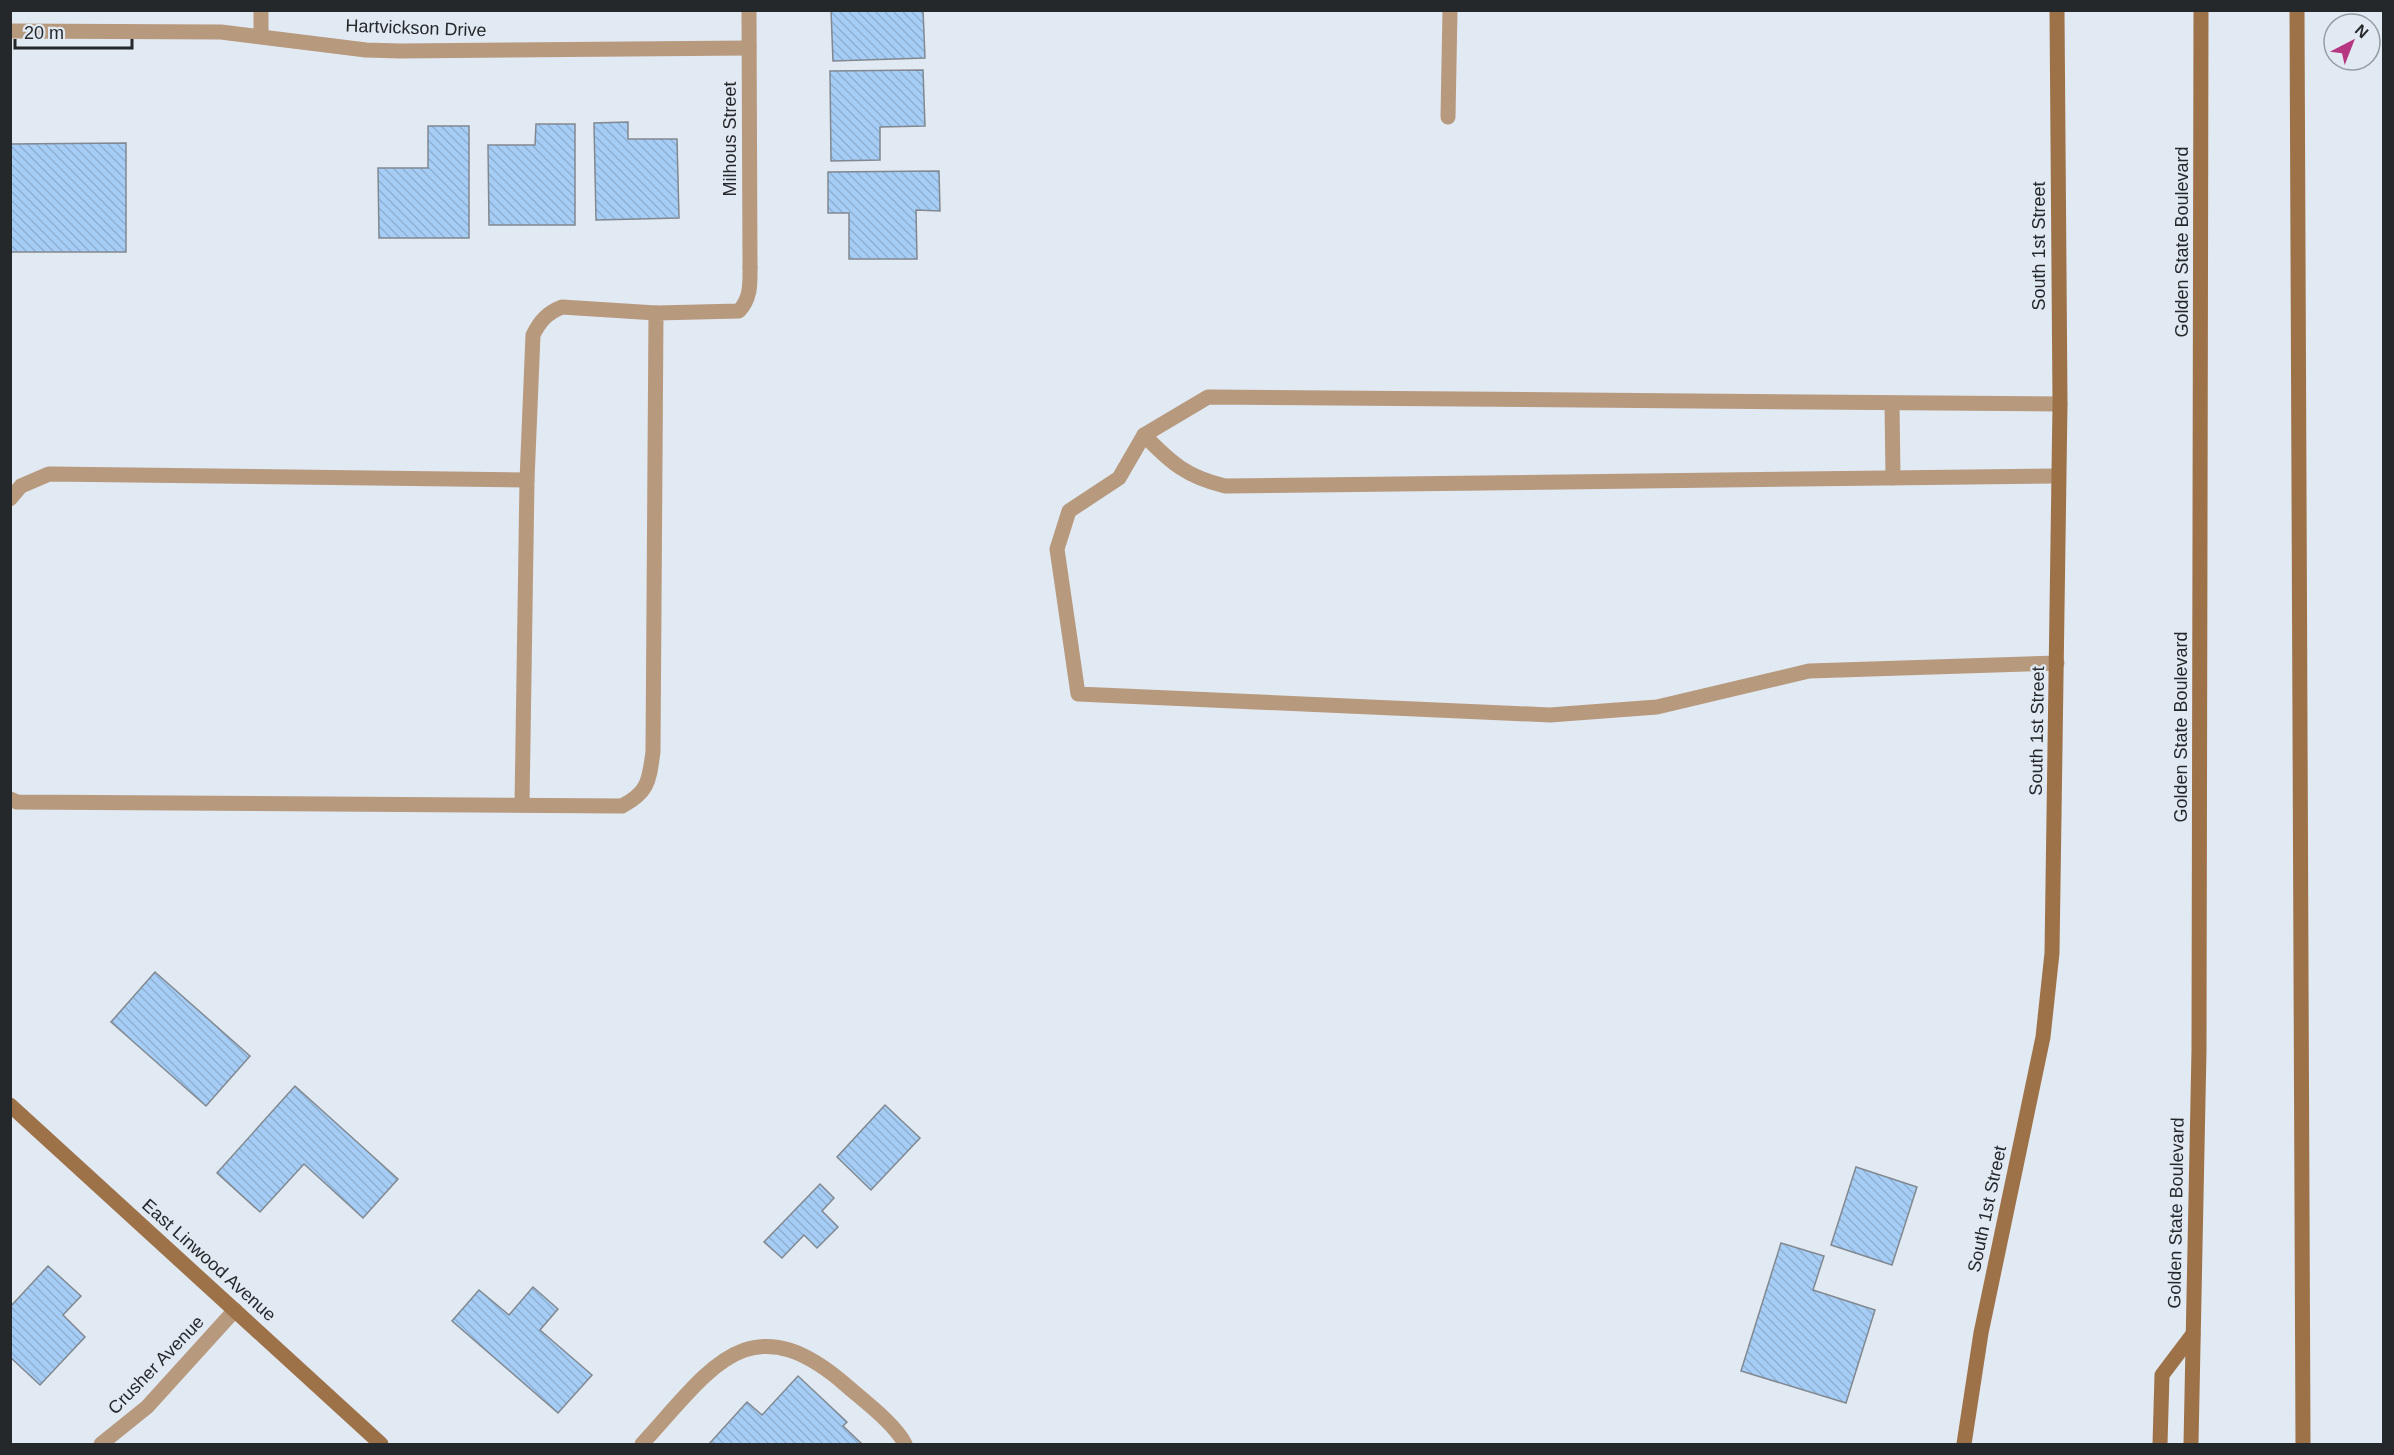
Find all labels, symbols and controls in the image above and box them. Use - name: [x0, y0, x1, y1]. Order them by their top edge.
- scale bar: [15, 12, 132, 50]
- north arrow: [2322, 12, 2382, 72]
- street label: Hartvickson Drive: [345, 16, 487, 40]
- text: N: [2352, 21, 2372, 41]
- text: 20 m: [24, 23, 64, 43]
- street label: Milhous Street: [720, 81, 740, 197]
- street label: Golden State Boulevard: [2172, 146, 2192, 338]
- street label: South 1st Street: [2029, 181, 2049, 311]
- street label: Golden State Boulevard: [2171, 631, 2191, 823]
- street label: South 1st Street: [2026, 666, 2048, 796]
- street label: Golden State Boulevard: [2164, 1117, 2188, 1309]
- street label: South 1st Street: [1964, 1144, 2010, 1274]
- street label: East Linwood Avenue: [138, 1195, 280, 1325]
- street label: Crusher Avenue: [104, 1312, 208, 1418]

